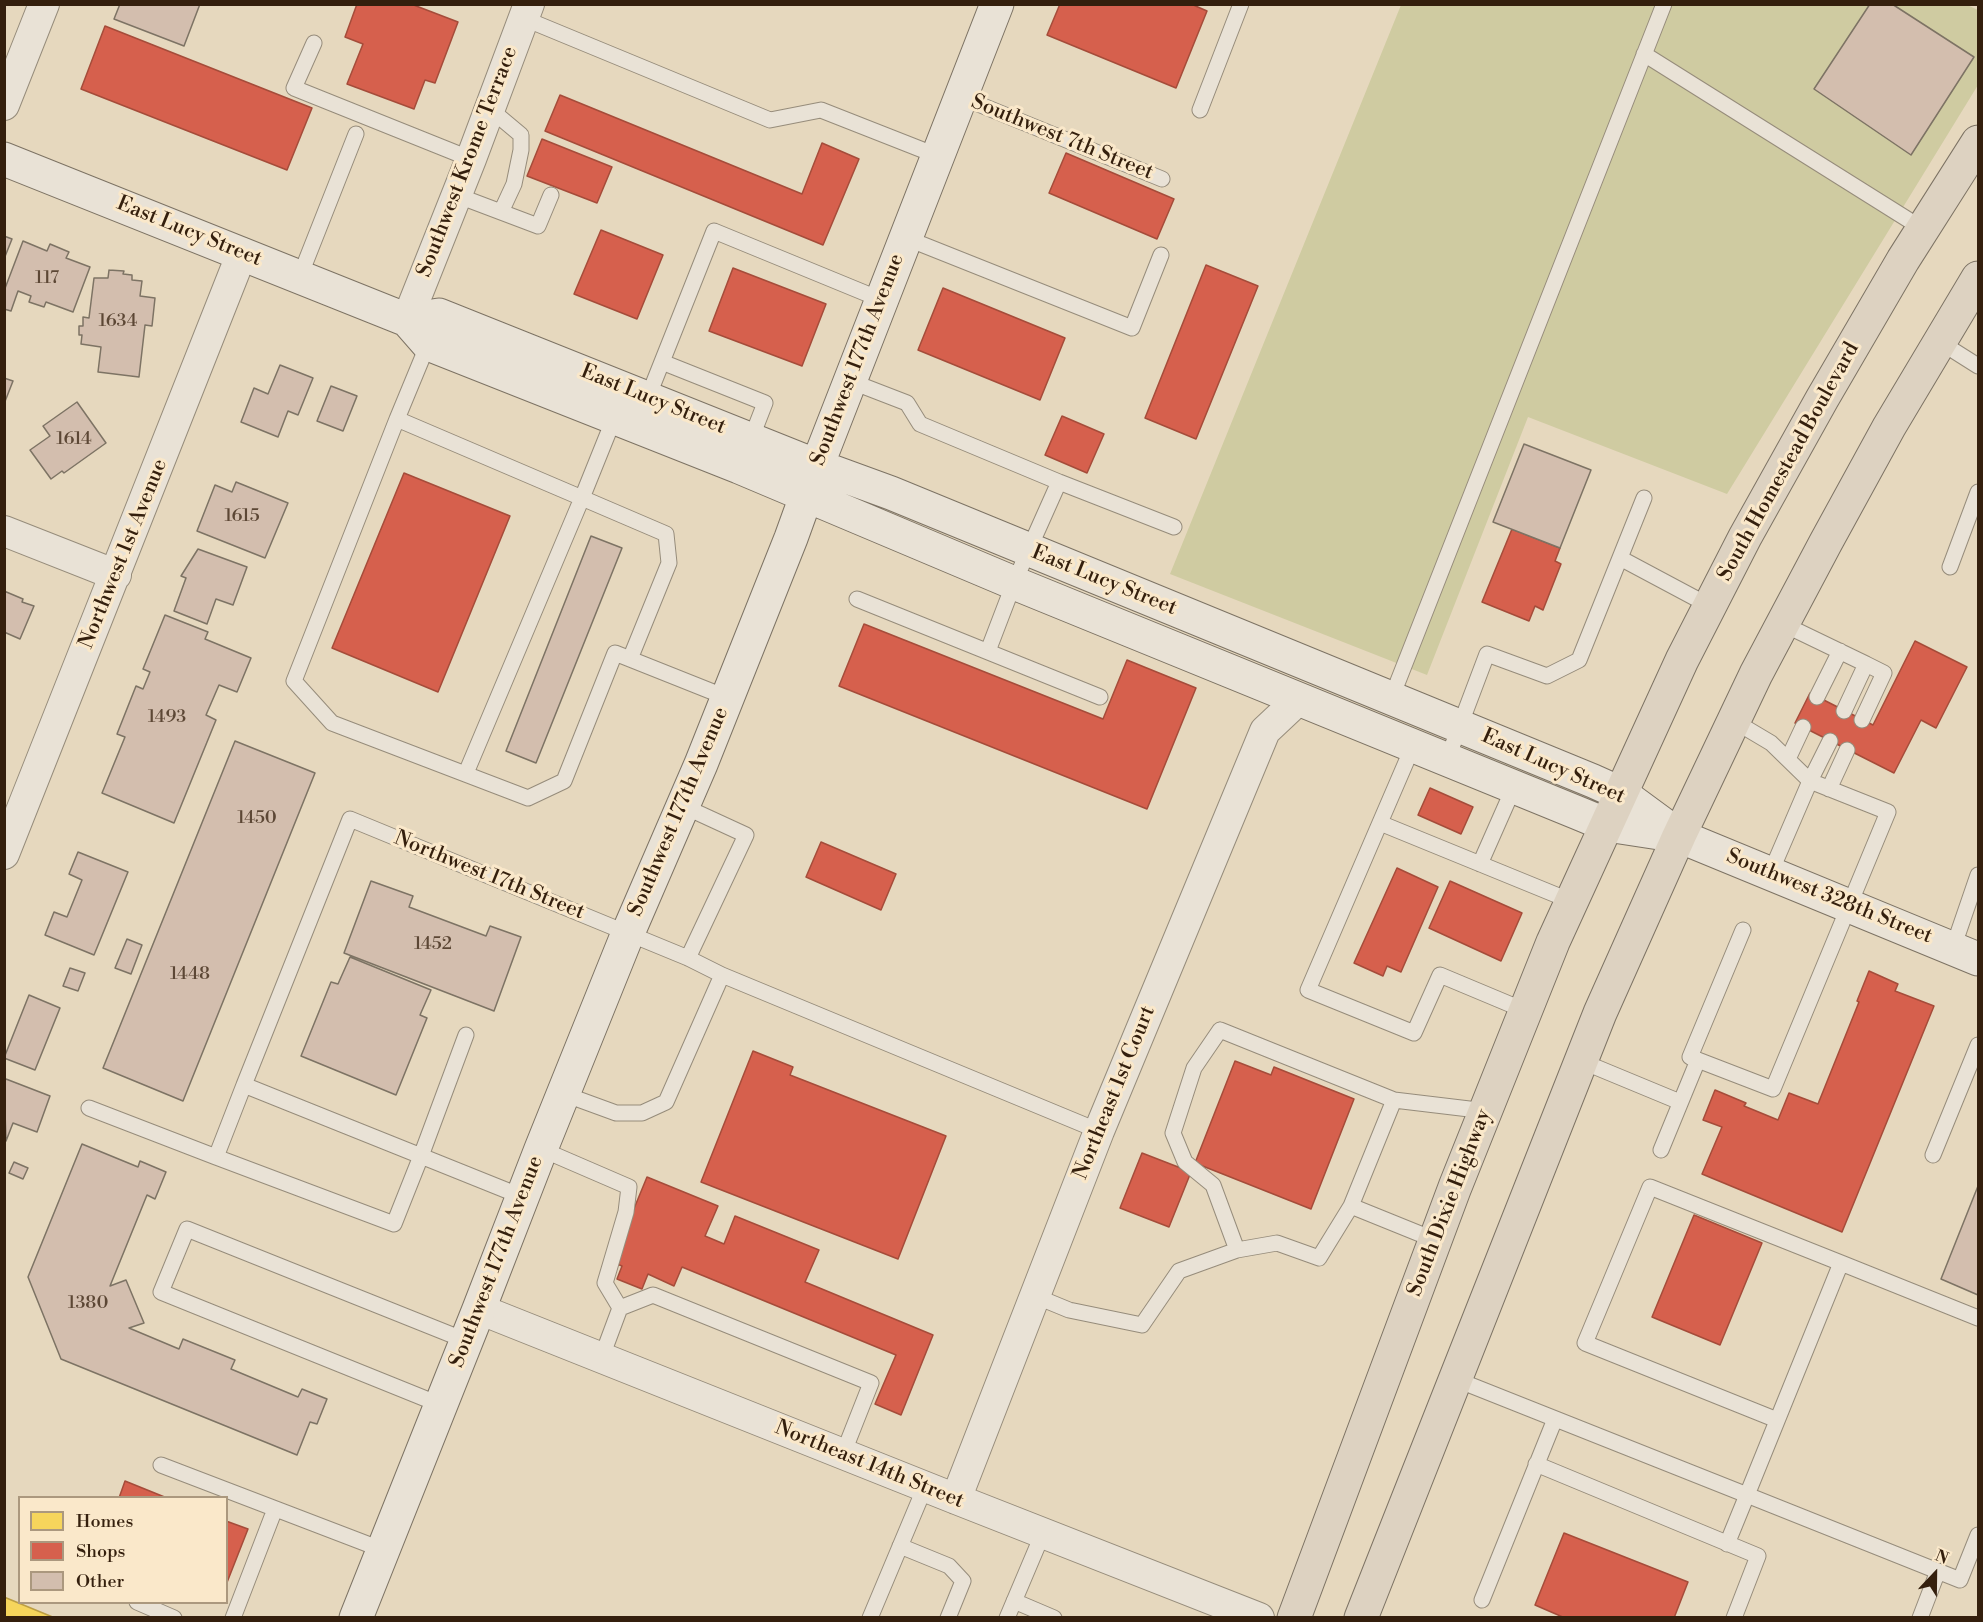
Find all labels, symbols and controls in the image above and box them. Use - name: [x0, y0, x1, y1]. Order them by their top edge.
- street label: Southwest Krome Terrace: [412, 43, 524, 281]
- street label: Southwest 7th Street: [967, 90, 1157, 186]
- street label: East Lucy Street: [113, 191, 265, 273]
- street label: Southwest 177th Avenue: [806, 251, 910, 469]
- house number: 117: [35, 268, 59, 290]
- house number: 1634: [99, 311, 137, 333]
- street label: South Homestead Boulevard: [1713, 338, 1865, 586]
- street label: East Lucy Street: [577, 359, 729, 441]
- house number: 1614: [56, 429, 92, 451]
- street label: Northwest 1st Avenue: [74, 455, 174, 653]
- house number: 1615: [224, 506, 260, 528]
- street label: East Lucy Street: [1028, 540, 1180, 622]
- street label: Southwest 177th Avenue: [623, 704, 735, 920]
- house number: 1493: [148, 707, 186, 729]
- street label: East Lucy Street: [1477, 724, 1629, 810]
- house number: 1450: [237, 808, 277, 830]
- street label: Northwest 17th Street: [390, 826, 588, 926]
- street label: Southwest 328th Street: [1722, 844, 1936, 950]
- house number: 1452: [414, 934, 452, 956]
- house number: 1448: [170, 964, 210, 986]
- street label: Northeast 1st Court: [1069, 1003, 1161, 1183]
- street label: South Dixie Highway: [1403, 1106, 1497, 1300]
- street label: Southwest 177th Avenue: [445, 1153, 549, 1371]
- house number: 1380: [68, 1293, 108, 1315]
- street label: Northeast 14th Street: [771, 1416, 967, 1514]
- legend: [18, 1496, 228, 1604]
- text: Homes: [76, 1510, 133, 1533]
- text: Shops: [76, 1540, 125, 1563]
- north arrow: [1905, 1544, 1965, 1604]
- text: N: [1932, 1546, 1951, 1569]
- text: Other: [76, 1570, 124, 1593]

